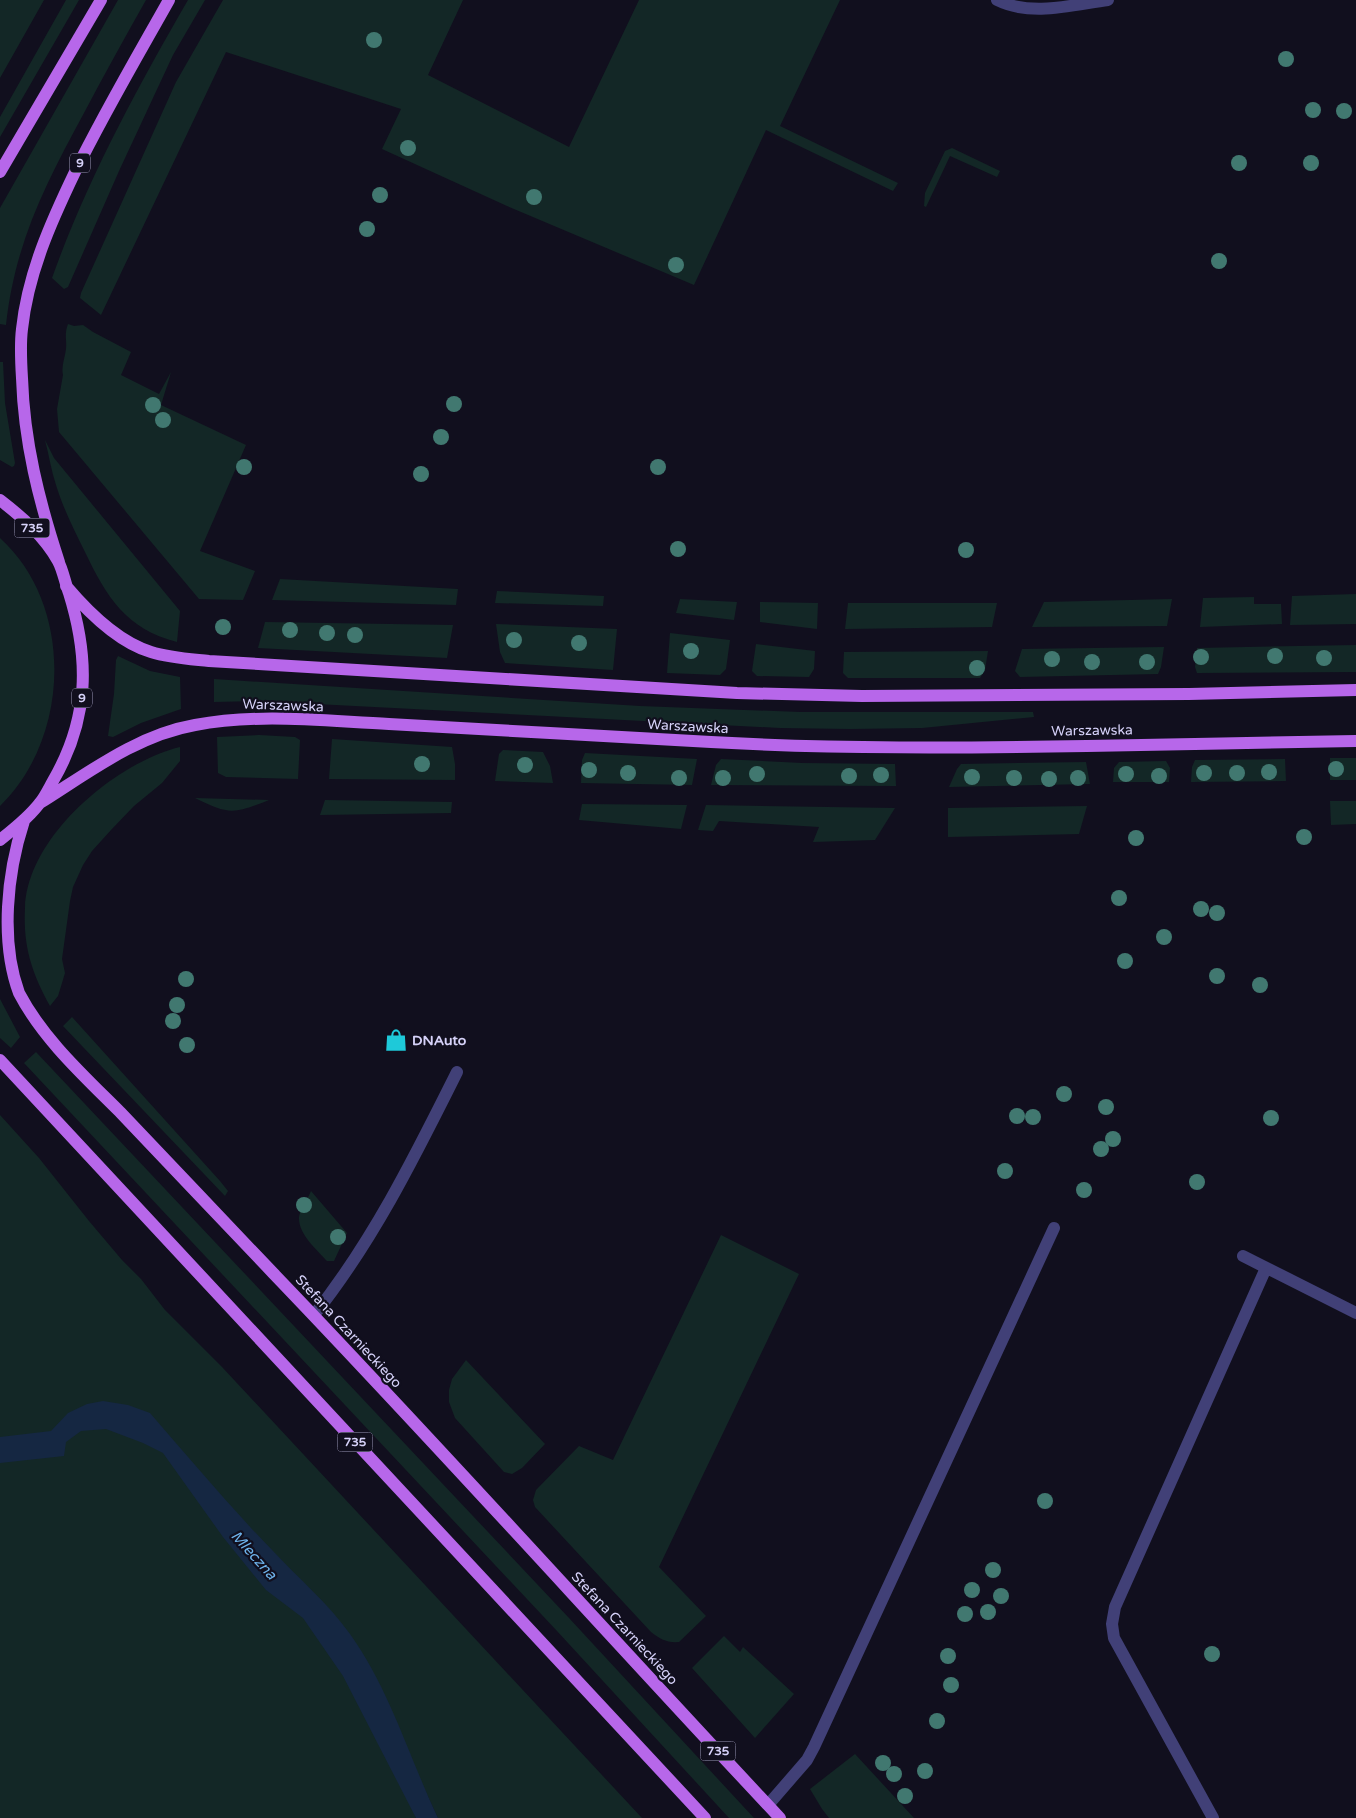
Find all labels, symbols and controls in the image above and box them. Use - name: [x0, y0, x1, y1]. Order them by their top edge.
- road number: 9: [70, 154, 90, 172]
- road number: 735: [15, 518, 50, 538]
- road number: 9: [72, 688, 92, 708]
- street label: Warszawska: [242, 696, 324, 715]
- street label: Warszawska: [647, 716, 729, 737]
- street label: Warszawska: [1051, 721, 1133, 740]
- shop icon: DNAuto: [383, 1027, 409, 1053]
- place label: DNAuto: [412, 1032, 467, 1049]
- street label: Stefana Czarnieckiego: [292, 1271, 405, 1391]
- road number: 735: [338, 1432, 372, 1451]
- water label: Mleczna: [227, 1527, 281, 1584]
- street label: Stefana Czarnieckiego: [568, 1568, 681, 1688]
- road number: 735: [700, 1742, 736, 1760]

